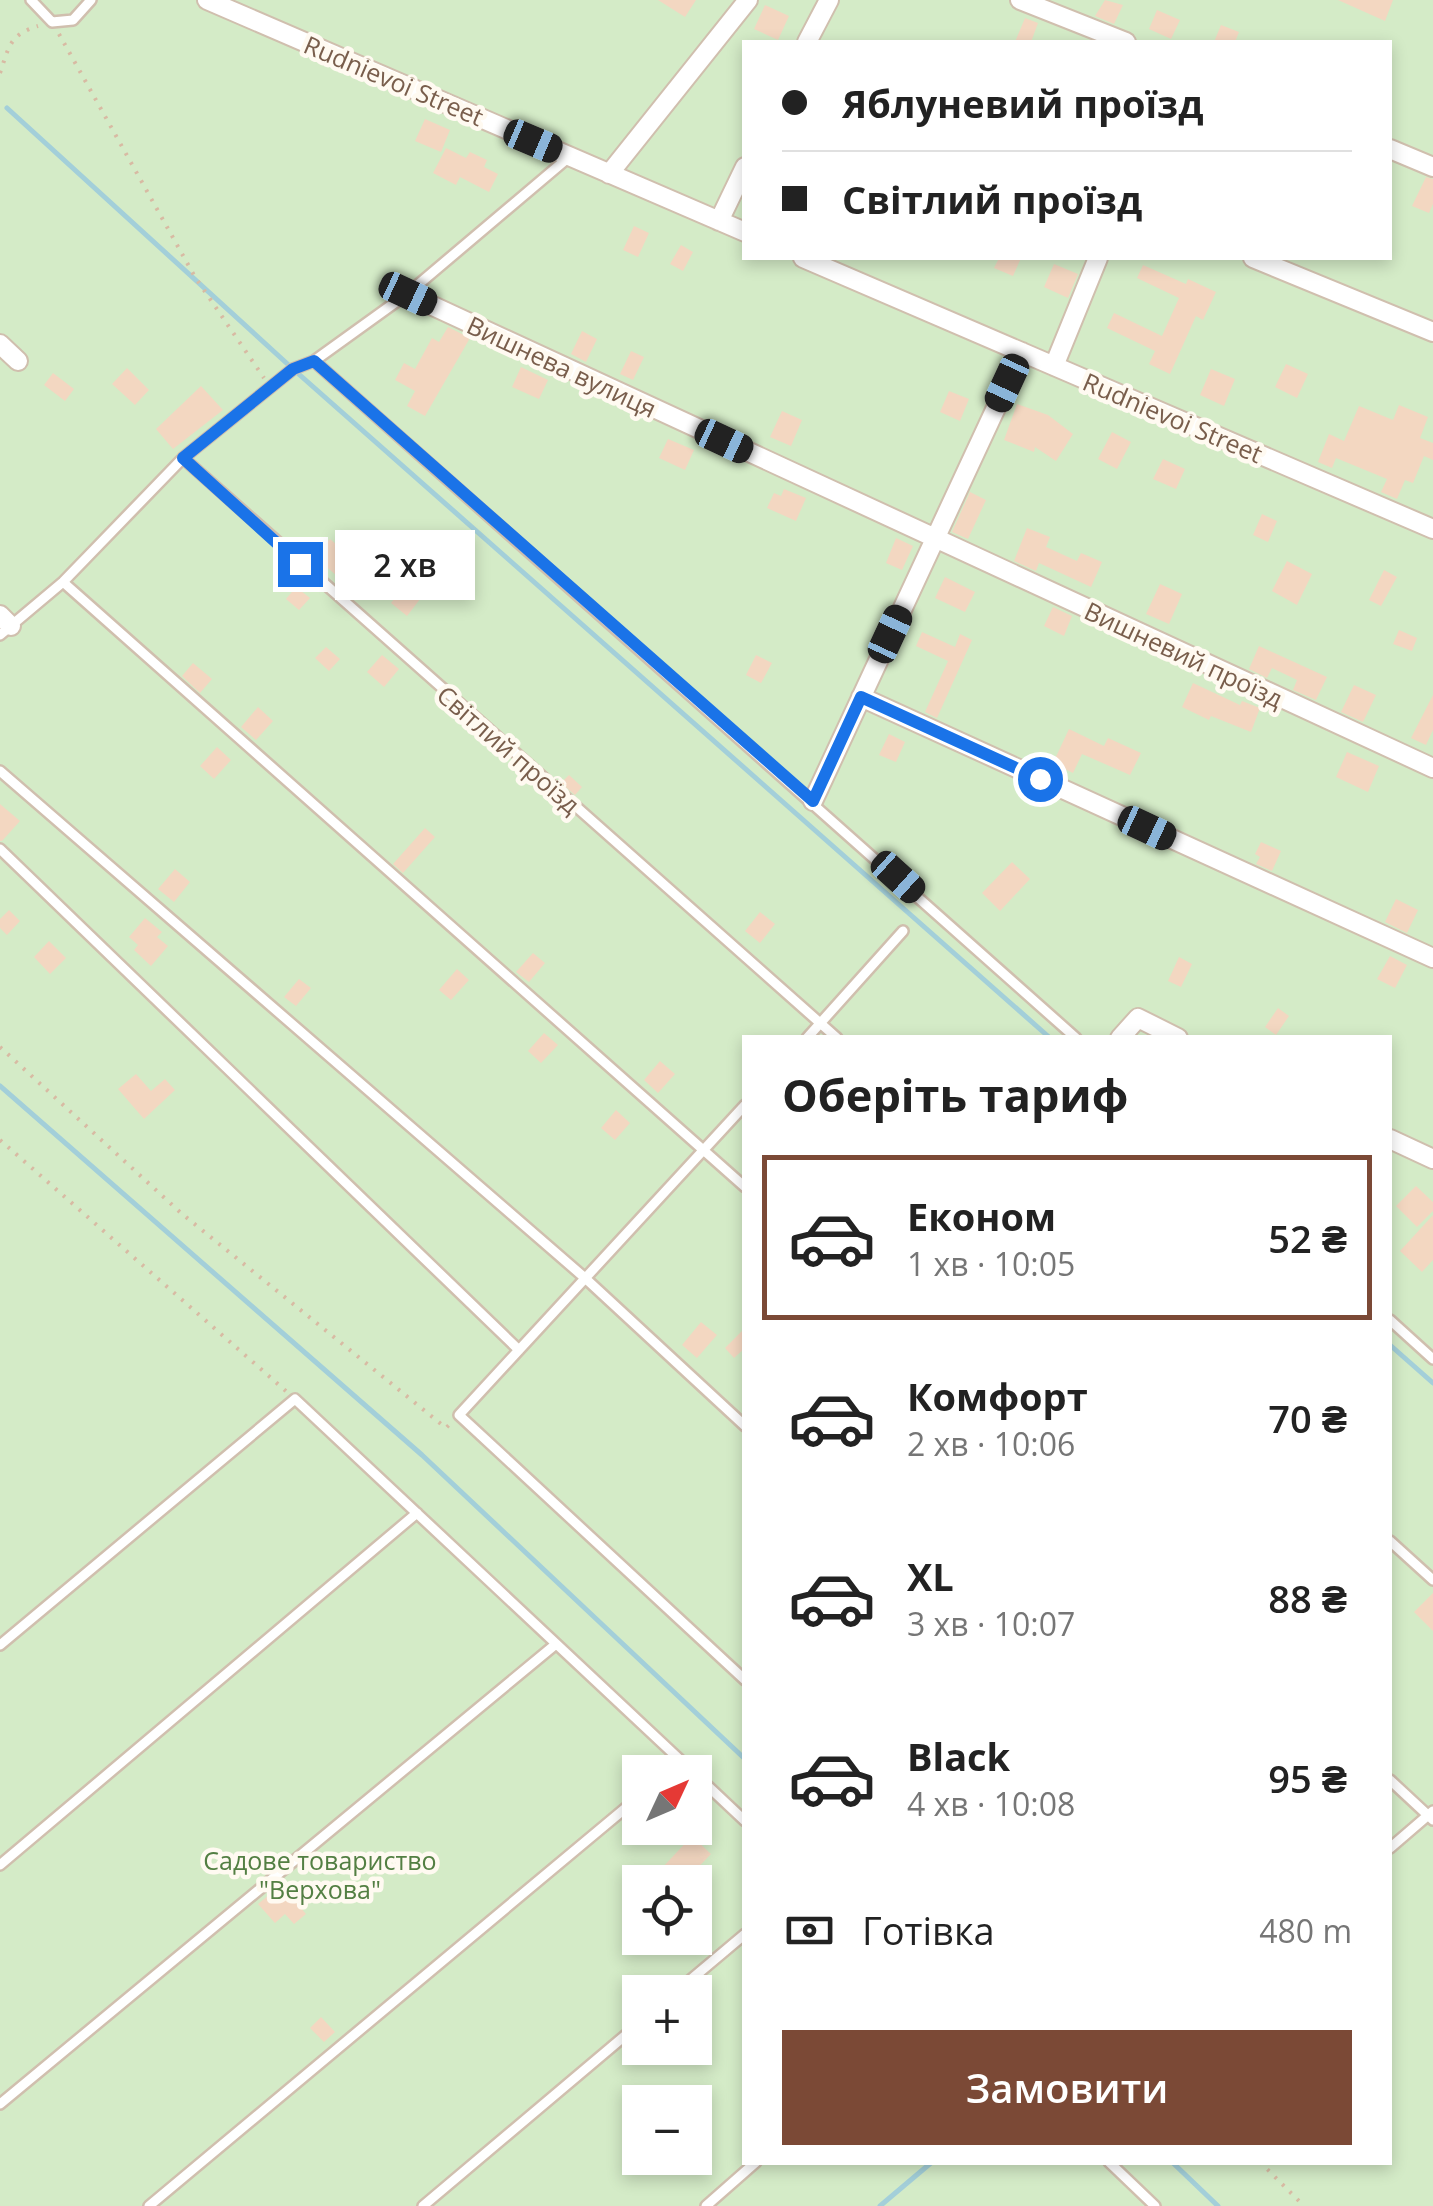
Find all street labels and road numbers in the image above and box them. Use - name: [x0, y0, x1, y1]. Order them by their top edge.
- street label: Rudnievoi Street: [299, 27, 489, 133]
- street label: Вишнева вулиця: [462, 307, 662, 425]
- street label: Rudnievoi Street: [1078, 364, 1268, 470]
- street label: Вишневий проїзд: [1079, 593, 1289, 715]
- street label: Світлий проїзд: [430, 677, 588, 821]

